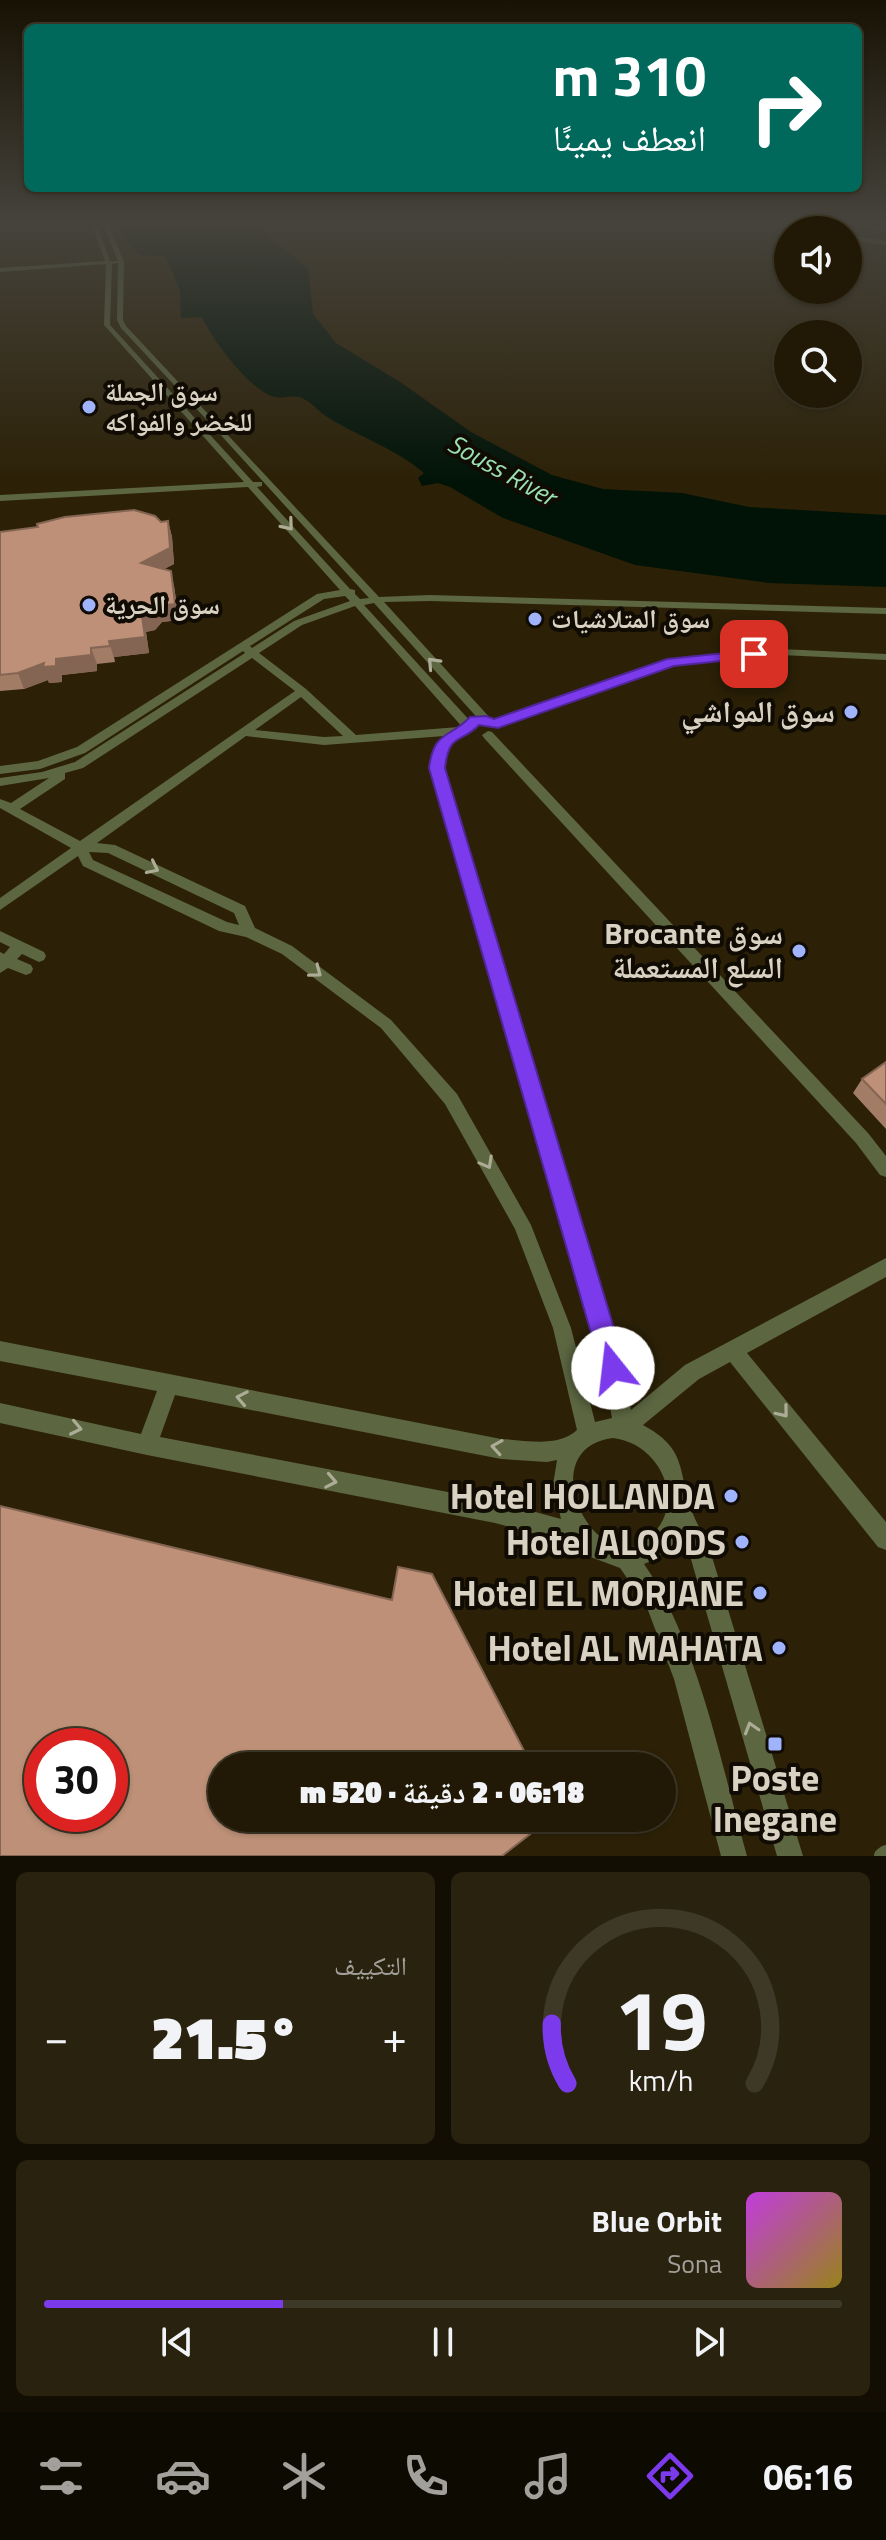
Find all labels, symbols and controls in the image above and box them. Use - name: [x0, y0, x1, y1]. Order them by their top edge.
- text: 310 m: [553, 33, 706, 118]
- icon: right: [734, 56, 838, 160]
- text: انعطف يمينًا: [553, 110, 706, 165]
- map controls: [774, 216, 862, 408]
- button: sound: [774, 216, 862, 304]
- button: search: [774, 320, 862, 408]
- place label: سوق الجملة للخضر والفواكه: [105, 372, 252, 441]
- marker: سوق الجملة للخضر والفواكه: [80, 398, 98, 416]
- water label: Souss River: [441, 424, 566, 517]
- one-way arrow: [278, 516, 293, 530]
- place label: سوق الحرية: [105, 585, 220, 624]
- marker: سوق الحرية: [80, 596, 98, 614]
- place label: سوق المتلاشيات: [551, 599, 710, 638]
- marker: سوق المتلاشيات: [526, 610, 544, 628]
- pin: [720, 620, 788, 688]
- icon: arrive: [732, 632, 776, 676]
- one-way arrow: [427, 658, 442, 672]
- place label: سوق المواشي: [681, 688, 835, 735]
- marker: سوق المواشي: [842, 703, 860, 721]
- one-way arrow: [144, 858, 159, 874]
- place label: Brocante سوق السلع المستعملة: [604, 910, 783, 990]
- marker: Brocante سوق السلع المستعملة: [790, 942, 808, 960]
- one-way arrow: [307, 962, 321, 976]
- one-way arrow: [477, 1154, 493, 1168]
- position arrow: [571, 1326, 655, 1410]
- one-way arrow: [235, 1391, 249, 1408]
- one-way arrow: [773, 1403, 788, 1417]
- one-way arrow: [70, 1419, 83, 1436]
- one-way arrow: [490, 1440, 504, 1457]
- place label: Hotel HOLLANDA: [450, 1468, 715, 1523]
- one-way arrow: [324, 1471, 338, 1488]
- marker: Hotel HOLLANDA: [722, 1487, 740, 1505]
- place label: Hotel ALQODS: [506, 1514, 726, 1569]
- marker: Hotel ALQODS: [733, 1533, 751, 1551]
- place label: Hotel EL MORJANE: [453, 1565, 744, 1620]
- marker: Hotel EL MORJANE: [751, 1584, 769, 1602]
- place label: Hotel AL MAHATA: [487, 1620, 763, 1675]
- marker: Hotel AL MAHATA: [770, 1639, 788, 1657]
- one-way arrow: [744, 1721, 760, 1735]
- speed limit sign: 30: [24, 1728, 128, 1832]
- marker: Poste Inegane: [766, 1735, 784, 1753]
- place label: Poste Inegane: [713, 1750, 837, 1846]
- text: 06:18 · 2 دقيقة · 520 m: [300, 1769, 584, 1815]
- text: التكييف: [334, 1946, 407, 1985]
- text: 19: [614, 1956, 707, 2082]
- text: 21.5°: [151, 1991, 300, 2082]
- text: −: [44, 2003, 69, 2070]
- text: +: [382, 2003, 407, 2070]
- text: km/h: [628, 2059, 693, 2102]
- text: Blue Orbit: [591, 2198, 722, 2244]
- text: Sona: [667, 2244, 722, 2283]
- icon: previous: [155, 2320, 199, 2364]
- icon: pause: [421, 2320, 465, 2364]
- icon: next: [687, 2320, 731, 2364]
- icon: filters: [33, 2448, 89, 2504]
- icon: car: [155, 2448, 211, 2504]
- icon: climate: [276, 2448, 332, 2504]
- icon: phone: [398, 2448, 454, 2504]
- icon: music: [520, 2448, 576, 2504]
- icon: directions: [642, 2448, 698, 2504]
- text: 06:16: [763, 2449, 853, 2504]

